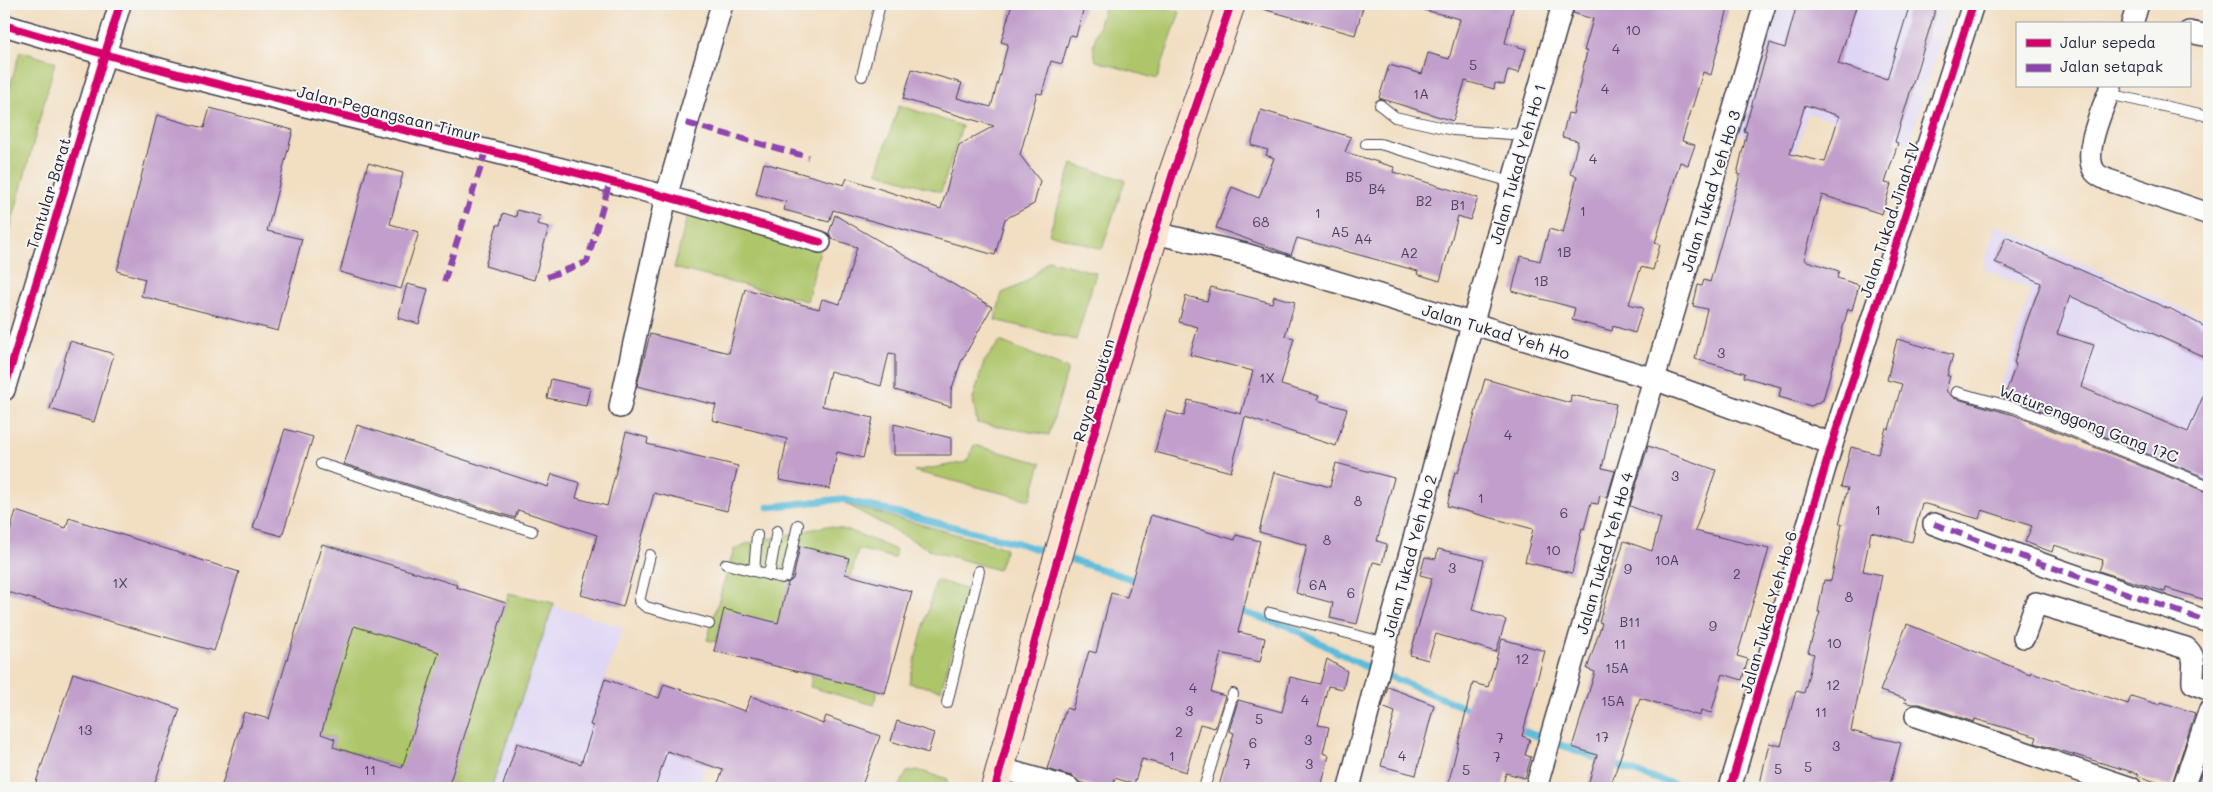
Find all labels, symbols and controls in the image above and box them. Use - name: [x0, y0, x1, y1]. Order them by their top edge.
- house number: 10: [1626, 20, 1641, 39]
- legend: [2016, 22, 2190, 88]
- text: Jalur sepeda: [2060, 32, 2156, 52]
- house number: 4: [1612, 39, 1621, 58]
- house number: 5: [1469, 55, 1477, 74]
- text: Jalan setapak: [2060, 56, 2163, 76]
- house number: 4: [1601, 79, 1610, 98]
- street label: Jalan Pegangsaan Timur: [295, 80, 483, 146]
- street label: Jalan Tukad Yeh Ho 1: [1484, 81, 1550, 247]
- house number: 1A: [1413, 84, 1429, 103]
- street label: Jalan Tukad Yeh Ho 3: [1675, 108, 1745, 274]
- street label: Tantular Barat: [21, 135, 75, 251]
- street label: Jalan Tukad Jinah IV: [1854, 140, 1924, 300]
- house number: 4: [1589, 149, 1598, 168]
- house number: B5: [1346, 167, 1362, 186]
- house number: B4: [1369, 179, 1386, 198]
- house number: B2: [1416, 191, 1432, 210]
- house number: B1: [1451, 195, 1465, 214]
- house number: 1: [1580, 201, 1586, 220]
- house number: 1: [1315, 203, 1321, 222]
- house number: 68: [1253, 212, 1269, 231]
- house number: A5: [1331, 222, 1349, 241]
- house number: A4: [1354, 229, 1373, 248]
- house number: 1B: [1557, 242, 1571, 261]
- house number: A2: [1400, 243, 1418, 262]
- house number: 1B: [1534, 271, 1548, 290]
- street label: Jalan Tukad Yeh Ho: [1420, 299, 1572, 363]
- street label: Raya Puputan: [1067, 336, 1119, 444]
- house number: 3: [1717, 343, 1725, 362]
- house number: 1X: [1259, 368, 1275, 387]
- street label: Waturenggong Gang 17C: [1996, 379, 2182, 467]
- house number: 4: [1504, 425, 1513, 444]
- house number: 3: [1671, 466, 1679, 485]
- street label: Jalan Tukad Yeh Ho 4: [1571, 469, 1637, 637]
- street label: Jalan Tukad Yeh Ho 2: [1377, 472, 1441, 640]
- house number: 1: [1478, 488, 1484, 507]
- house number: 8: [1354, 491, 1362, 510]
- house number: 1: [1875, 500, 1881, 519]
- house number: 6: [1560, 503, 1568, 522]
- street label: Jalan Tukad Yeh Ho 6: [1735, 528, 1801, 696]
- house number: 8: [1323, 530, 1331, 549]
- house number: 10: [1546, 540, 1561, 559]
- house number: 10A: [1655, 550, 1679, 569]
- house number: 3: [1448, 558, 1456, 577]
- house number: 9: [1624, 559, 1632, 578]
- house number: 2: [1733, 564, 1741, 583]
- house number: 1X: [112, 573, 128, 592]
- house number: 6A: [1309, 575, 1327, 594]
- house number: 6: [1347, 583, 1355, 602]
- house number: 8: [1845, 587, 1853, 606]
- house number: B11: [1619, 612, 1641, 631]
- house number: 9: [1709, 616, 1717, 635]
- house number: 10: [1827, 633, 1842, 652]
- house number: 11: [1614, 634, 1626, 653]
- house number: 12: [1515, 649, 1529, 668]
- house number: 15A: [1605, 658, 1629, 677]
- house number: 12: [1826, 675, 1840, 694]
- house number: 4: [1189, 678, 1198, 697]
- house number: 4: [1301, 690, 1310, 709]
- house number: 15A: [1601, 691, 1625, 710]
- house number: 3: [1185, 701, 1193, 720]
- house number: 11: [1815, 702, 1827, 721]
- house number: 5: [1255, 709, 1263, 728]
- house number: 13: [78, 720, 92, 739]
- house number: 2: [1175, 722, 1183, 741]
- house number: 17: [1595, 727, 1609, 746]
- house number: 7: [1496, 728, 1504, 747]
- house number: 3: [1304, 730, 1312, 749]
- house number: 6: [1249, 733, 1257, 752]
- house number: 3: [1832, 736, 1840, 755]
- house number: 1: [1169, 746, 1175, 765]
- house number: 4: [1398, 746, 1407, 765]
- house number: 7: [1493, 747, 1501, 766]
- house number: 7: [1243, 754, 1251, 773]
- house number: 3: [1305, 754, 1313, 773]
- house number: 5: [1804, 757, 1812, 776]
- house number: 5: [1774, 759, 1782, 778]
- house number: 11: [364, 760, 376, 779]
- house number: 5: [1462, 760, 1470, 779]

